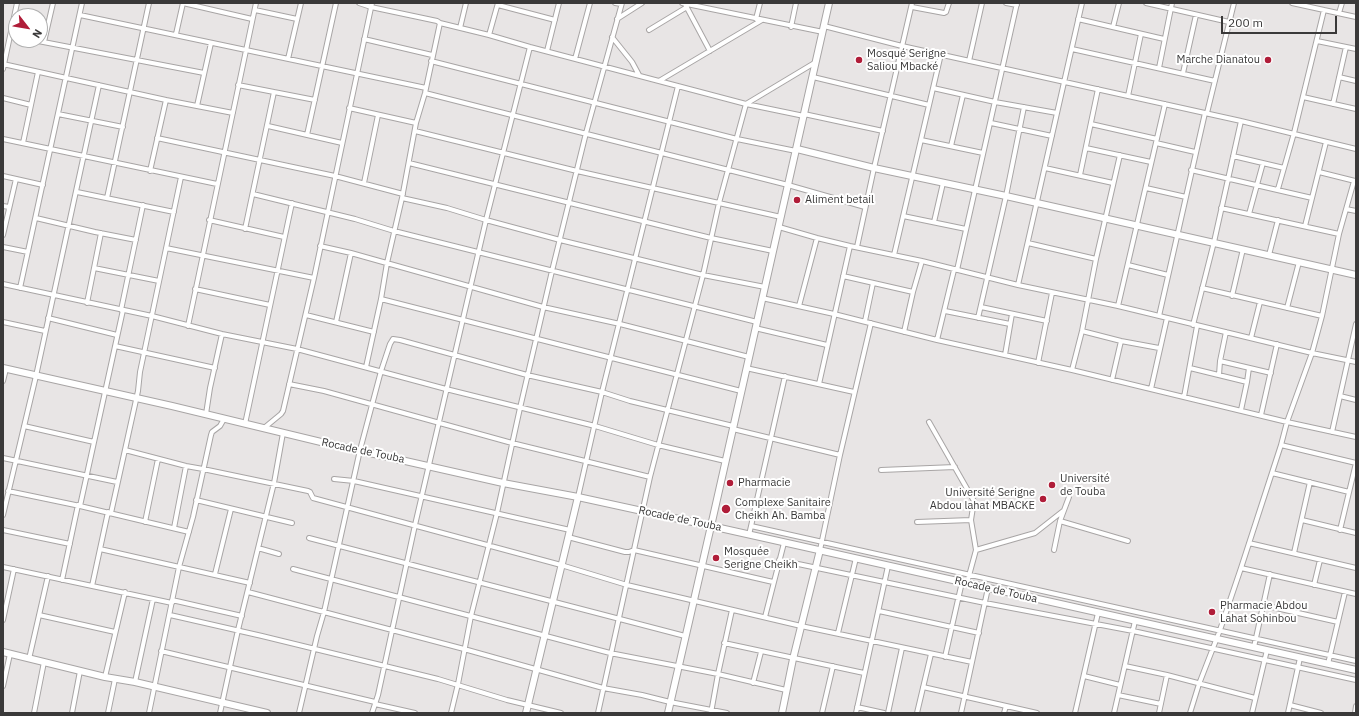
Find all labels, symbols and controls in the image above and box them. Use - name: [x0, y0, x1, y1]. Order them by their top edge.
- north arrow: [8, 8, 48, 48]
- scale bar: [1223, 8, 1339, 34]
- text: 200 m: [1228, 15, 1263, 30]
- text: N: [29, 27, 45, 41]
- place label: Mosqué Serigne Saliou Mbacké: [867, 47, 946, 73]
- place label: Marche Dianatou: [1176, 53, 1260, 67]
- marker: Mosqué Serigne Saliou Mbacké: [854, 55, 864, 65]
- marker: Marche Dianatou: [1263, 55, 1273, 65]
- place label: Aliment betail: [805, 193, 874, 207]
- marker: Aliment betail: [792, 195, 802, 205]
- street label: Rocade de Touba: [320, 436, 406, 466]
- place label: Université de Touba: [1060, 472, 1110, 498]
- place label: Pharmacie: [738, 476, 791, 490]
- marker: Pharmacie: [725, 478, 735, 488]
- marker: Université de Touba: [1047, 480, 1057, 490]
- place label: Université Serigne Abdou lahat MBACKE: [930, 486, 1035, 512]
- marker: Université Serigne Abdou lahat MBACKE: [1038, 494, 1048, 504]
- place label: Complexe Sanitaire Cheikh Ah. Bamba: [735, 496, 831, 522]
- marker: Complexe Sanitaire Cheikh Ah. Bamba: [720, 503, 732, 515]
- street label: Rocade de Touba: [637, 504, 723, 534]
- place label: Mosquée Serigne Cheikh: [724, 545, 798, 571]
- marker: Mosquée Serigne Cheikh: [711, 553, 721, 563]
- street label: Rocade de Touba: [953, 574, 1039, 606]
- place label: Pharmacie Abdou Lahat Sohinbou: [1220, 599, 1307, 625]
- marker: Pharmacie Abdou Lahat Sohinbou: [1207, 607, 1217, 617]

